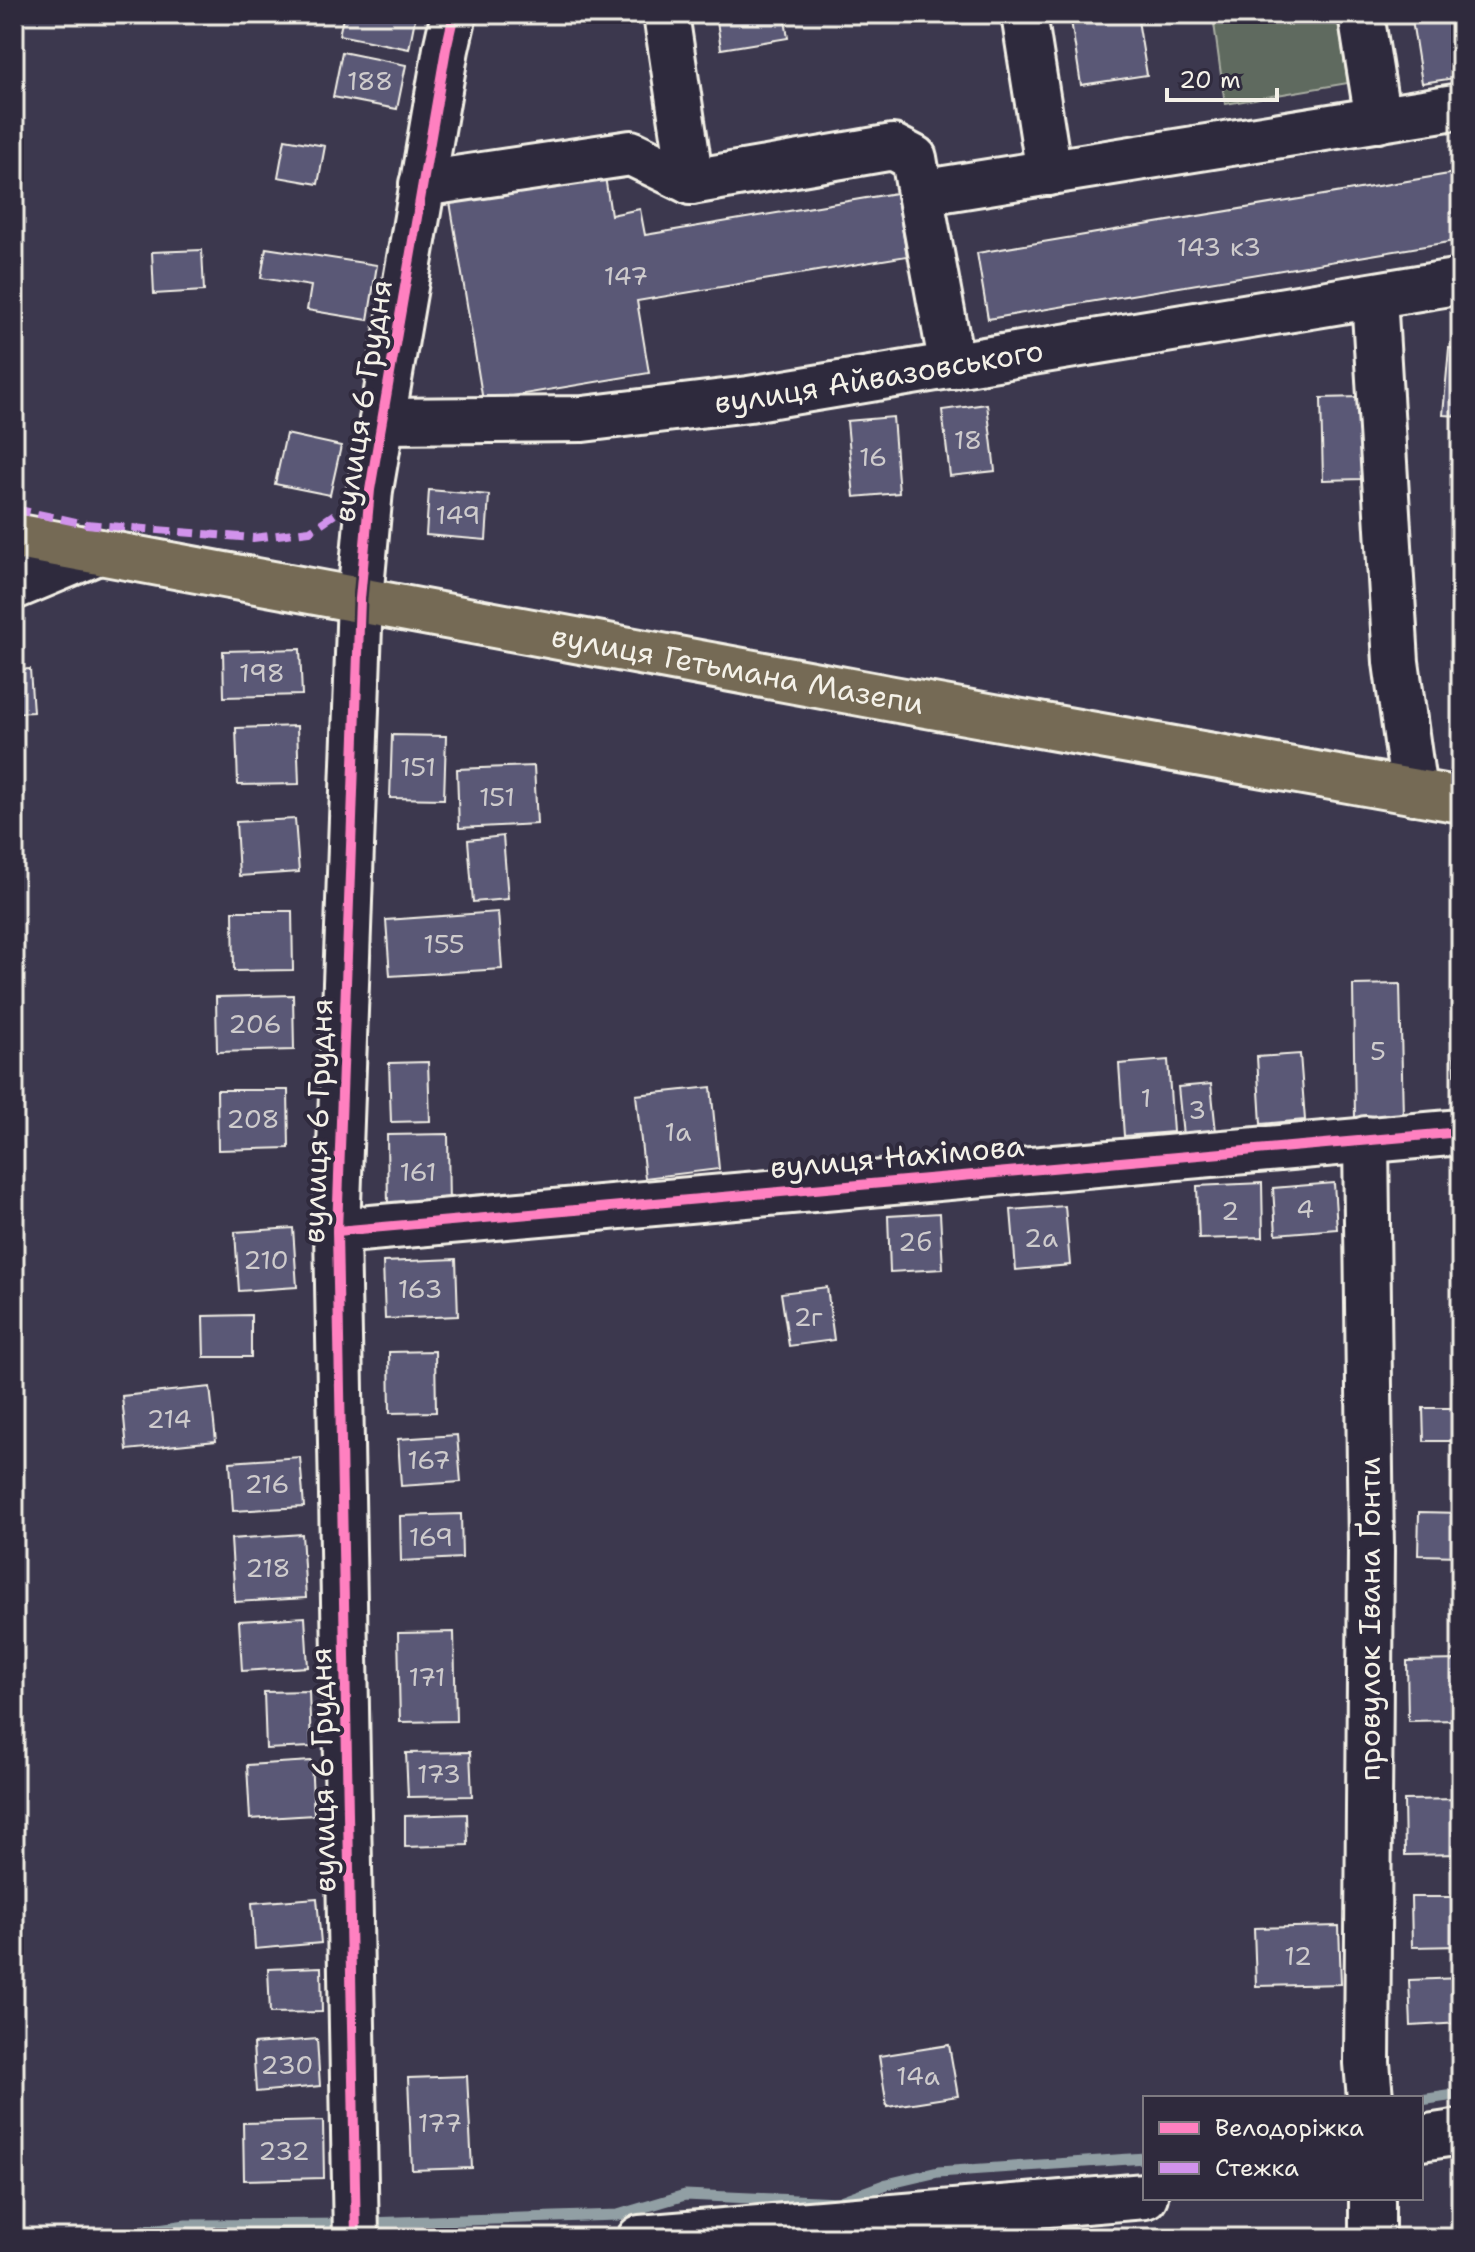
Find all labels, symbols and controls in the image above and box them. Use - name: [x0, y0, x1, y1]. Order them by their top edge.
- scale bar: [1167, 52, 1277, 102]
- house number: 188: [347, 63, 393, 98]
- text: 20 m: [1179, 64, 1241, 96]
- house number: 143 к3: [1177, 229, 1261, 264]
- house number: 147: [604, 258, 648, 293]
- street label: вулиця 6 Грудня: [323, 277, 402, 525]
- street label: вулиця Айвазовського: [712, 330, 1046, 423]
- house number: 18: [954, 422, 982, 457]
- house number: 16: [859, 439, 887, 474]
- house number: 149: [436, 497, 480, 532]
- street label: вулиця Гетьмана Мазепи: [548, 615, 927, 724]
- house number: 198: [239, 655, 285, 690]
- house number: 151: [400, 749, 436, 784]
- house number: 151: [479, 779, 515, 814]
- house number: 155: [423, 926, 465, 961]
- street label: вулиця 6 Грудня: [293, 998, 342, 1244]
- house number: 206: [228, 1006, 282, 1041]
- house number: 5: [1370, 1033, 1386, 1068]
- house number: 1: [1141, 1080, 1151, 1115]
- house number: 3: [1188, 1092, 1206, 1127]
- house number: 208: [226, 1101, 280, 1136]
- house number: 1а: [664, 1114, 692, 1149]
- street label: вулиця Нахімова: [768, 1125, 1026, 1188]
- house number: 161: [399, 1154, 437, 1189]
- house number: 4: [1296, 1191, 1314, 1226]
- house number: 2: [1221, 1193, 1239, 1228]
- house number: 2а: [1024, 1220, 1058, 1255]
- house number: 2б: [898, 1224, 932, 1259]
- house number: 210: [243, 1242, 289, 1277]
- house number: 163: [398, 1271, 442, 1306]
- house number: 2г: [794, 1299, 823, 1334]
- house number: 214: [147, 1401, 191, 1436]
- house number: 167: [407, 1442, 451, 1477]
- street label: провулок Івана Ґонти: [1349, 1457, 1390, 1781]
- house number: 216: [244, 1466, 290, 1501]
- house number: 169: [409, 1519, 453, 1554]
- house number: 218: [245, 1550, 291, 1585]
- street label: вулиця 6 Грудня: [300, 1647, 345, 1893]
- house number: 171: [408, 1659, 446, 1694]
- house number: 173: [417, 1756, 461, 1791]
- house number: 12: [1284, 1938, 1312, 1973]
- house number: 230: [261, 2047, 313, 2082]
- house number: 14а: [896, 2058, 940, 2093]
- legend: [1143, 2096, 1423, 2200]
- house number: 177: [418, 2105, 462, 2140]
- text: Велодоріжка: [1215, 2112, 1364, 2144]
- house number: 232: [258, 2133, 310, 2168]
- text: Стежка: [1215, 2152, 1299, 2184]

